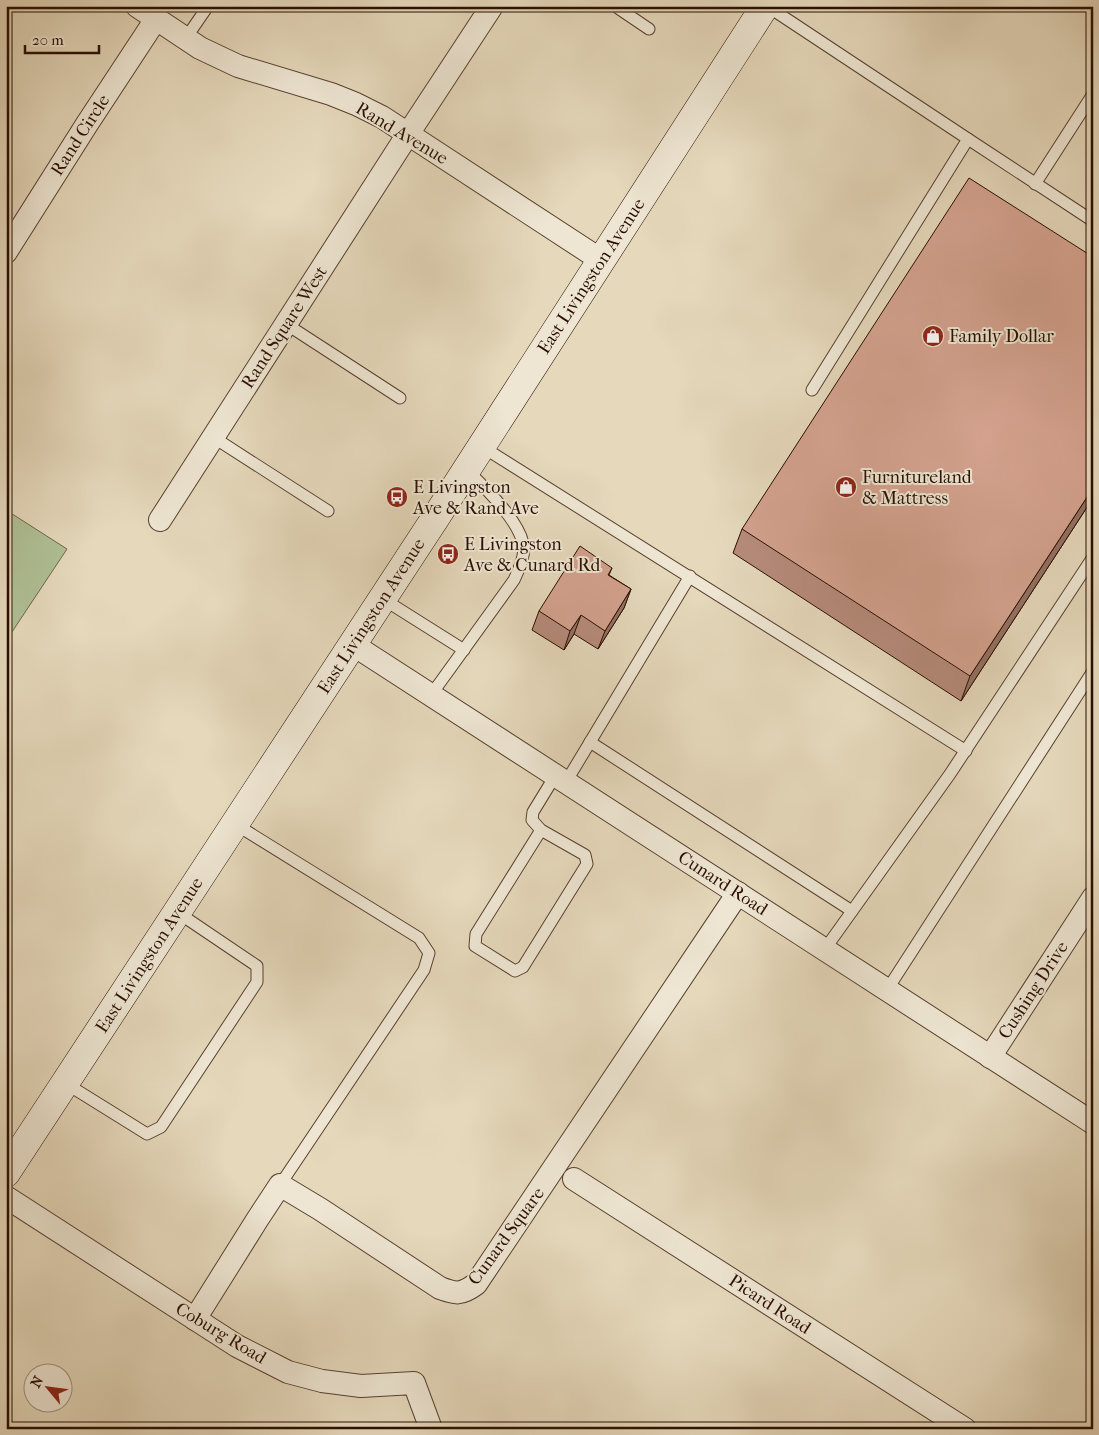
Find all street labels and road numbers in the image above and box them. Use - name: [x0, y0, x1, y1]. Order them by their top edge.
- street label: Rand Circle: [47, 91, 114, 180]
- street label: Rand Avenue: [352, 98, 452, 169]
- street label: East Livingston Avenue: [533, 195, 650, 358]
- street label: Rand Square West: [237, 262, 332, 392]
- street label: East Livingston Avenue: [313, 535, 430, 698]
- street label: Cunard Road: [674, 847, 771, 920]
- street label: East Livingston Avenue: [91, 874, 208, 1037]
- street label: Cushing Drive: [994, 937, 1073, 1043]
- street label: Cunard Square: [464, 1183, 549, 1289]
- street label: Picard Road: [725, 1270, 815, 1339]
- street label: Coburg Road: [172, 1298, 270, 1369]

